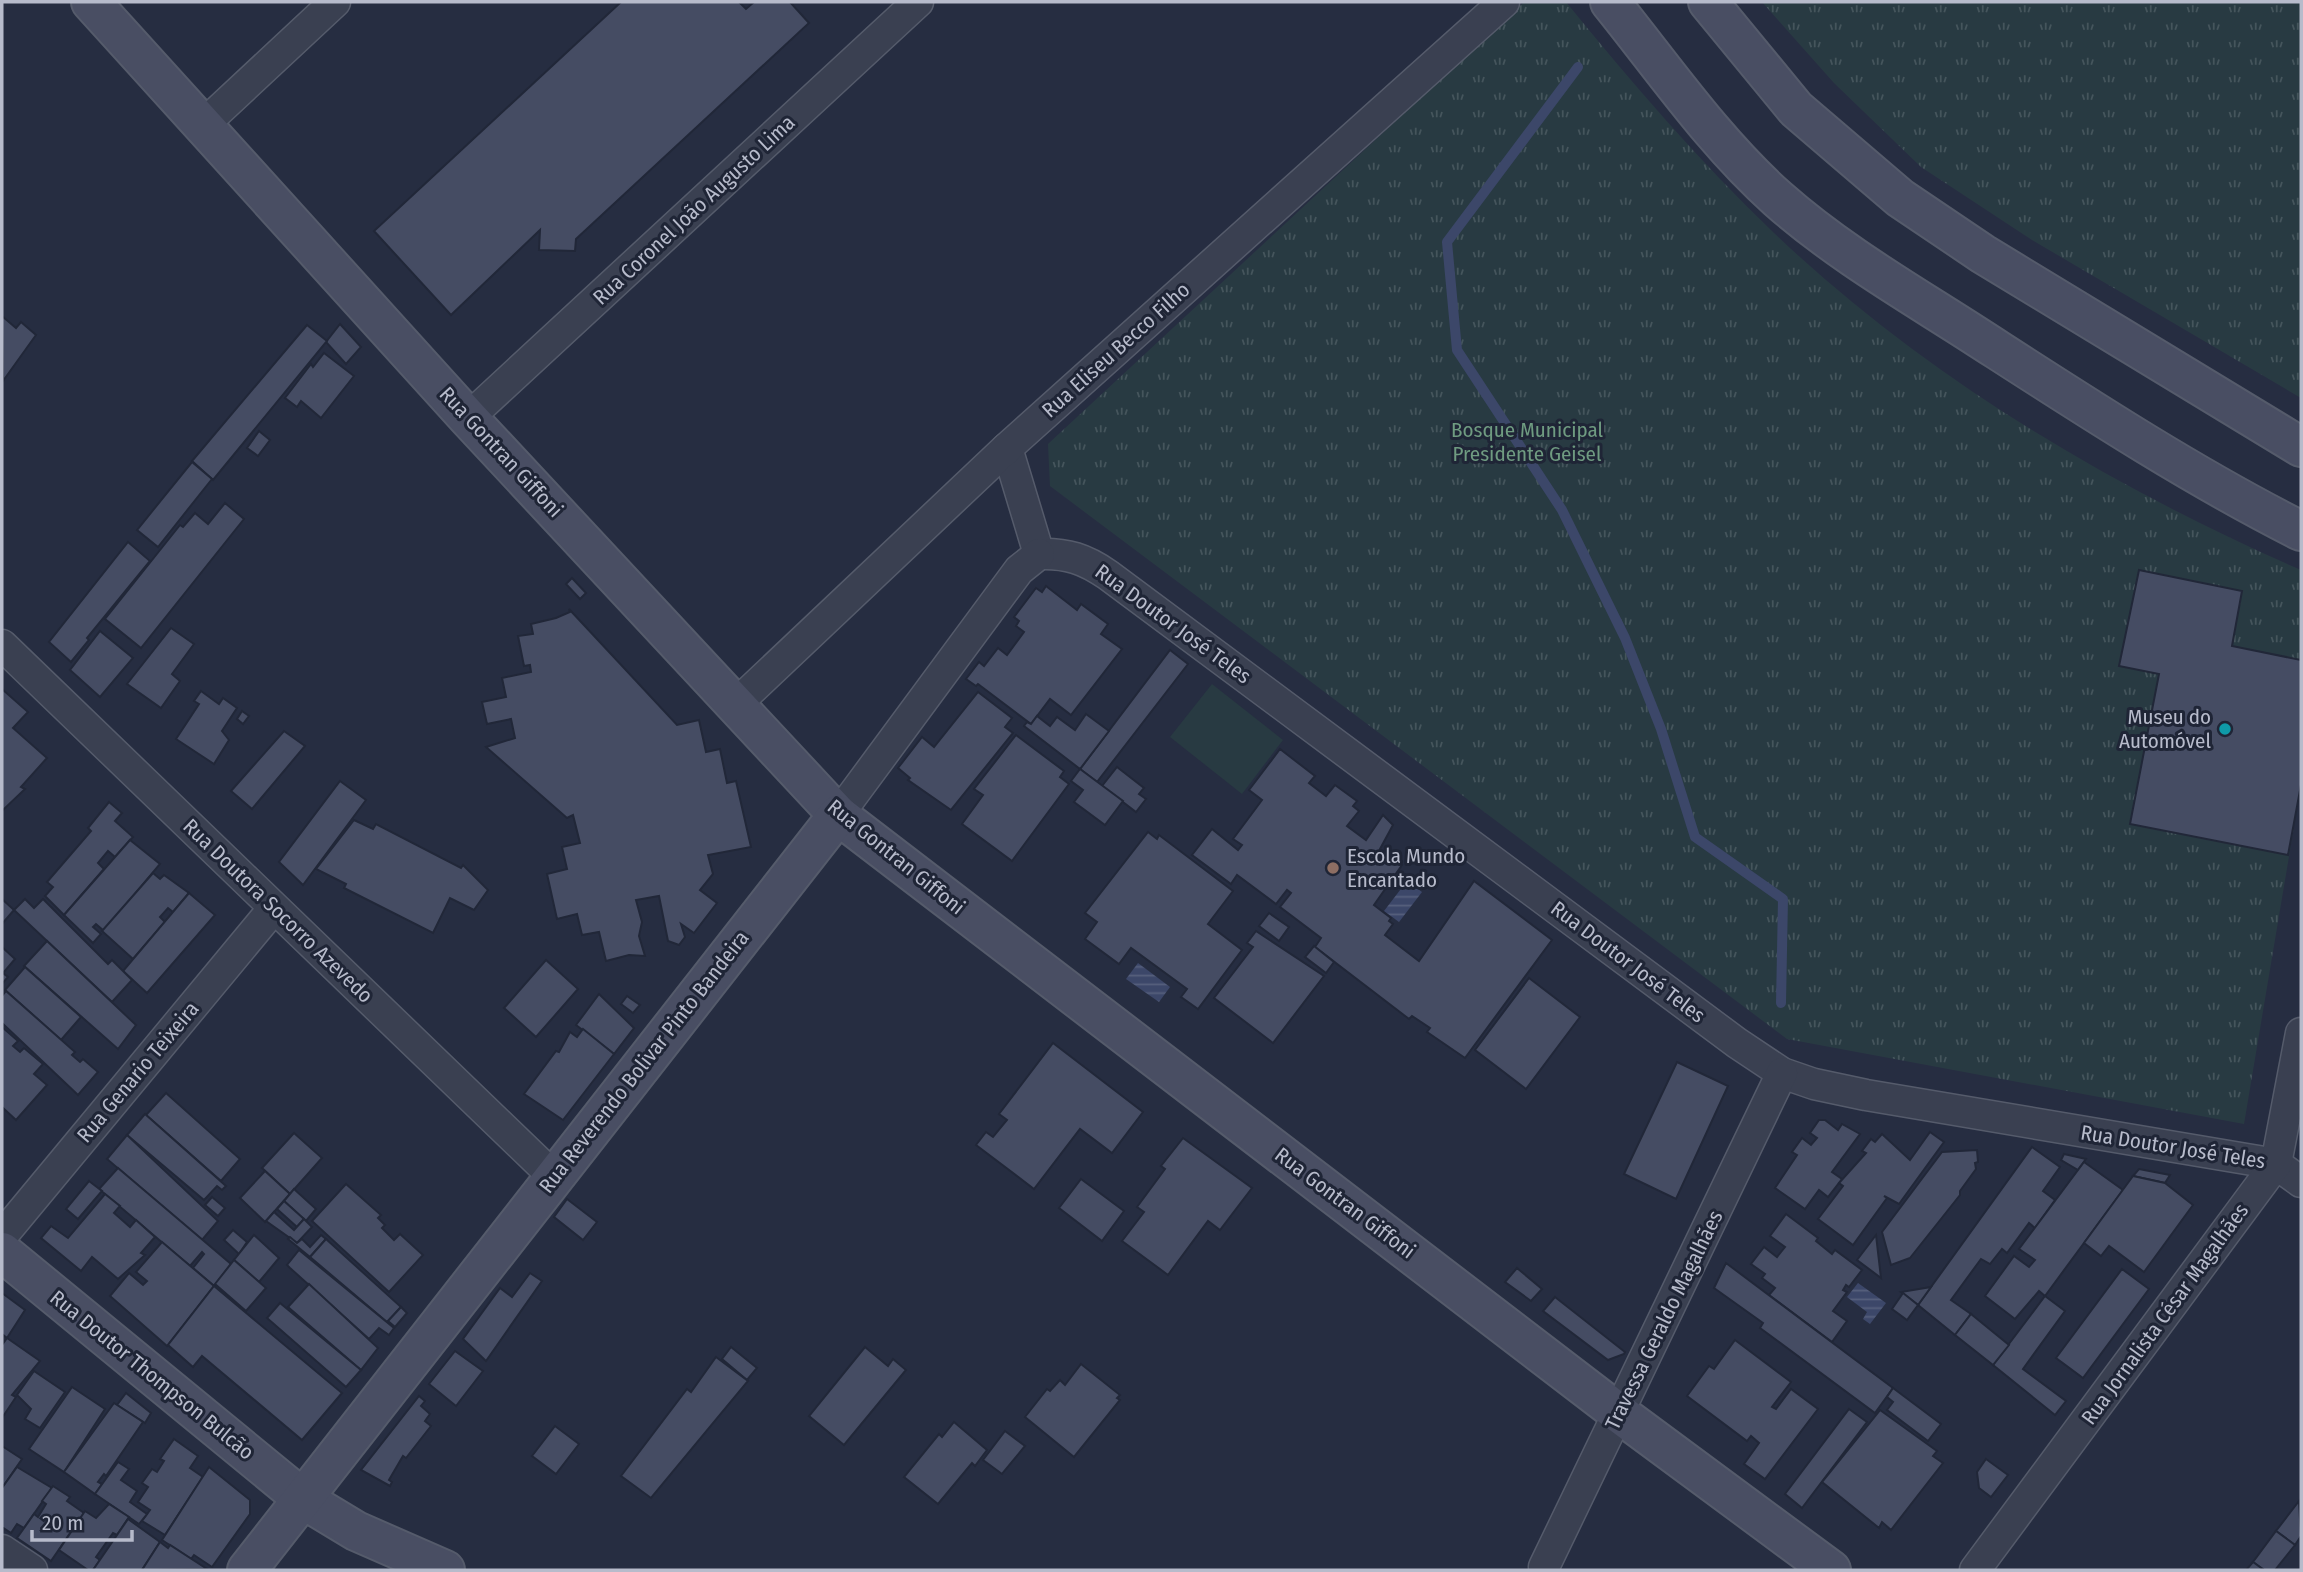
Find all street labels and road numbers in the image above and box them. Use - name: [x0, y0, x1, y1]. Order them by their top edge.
- street label: Rua Coronel João Augusto Lima: [588, 110, 800, 310]
- street label: Rua Eliseu Becco Filho: [1037, 277, 1195, 423]
- street label: Rua Gontran Giffoni: [434, 381, 568, 523]
- street label: Rua Doutor José Teles: [1090, 559, 1256, 689]
- street label: Rua Gontran Giffoni: [822, 794, 970, 920]
- street label: Rua Doutora Socorro Azevedo: [178, 813, 378, 1009]
- street label: Rua Doutor José Teles: [1546, 895, 1710, 1029]
- street label: Rua Reverendo Bolivar Pinto Bandeira: [533, 926, 755, 1198]
- street label: Rua Genario Teixeira: [72, 996, 204, 1148]
- street label: Rua Doutor José Teles: [2079, 1120, 2267, 1174]
- street label: Rua Gontran Giffoni: [1270, 1142, 1420, 1264]
- street label: Rua Jornalista César Magalhães: [2076, 1198, 2254, 1430]
- street label: Travessa Geraldo Magalhães: [1600, 1206, 1728, 1434]
- street label: Rua Doutor Thompson Bulcão: [45, 1285, 259, 1465]

